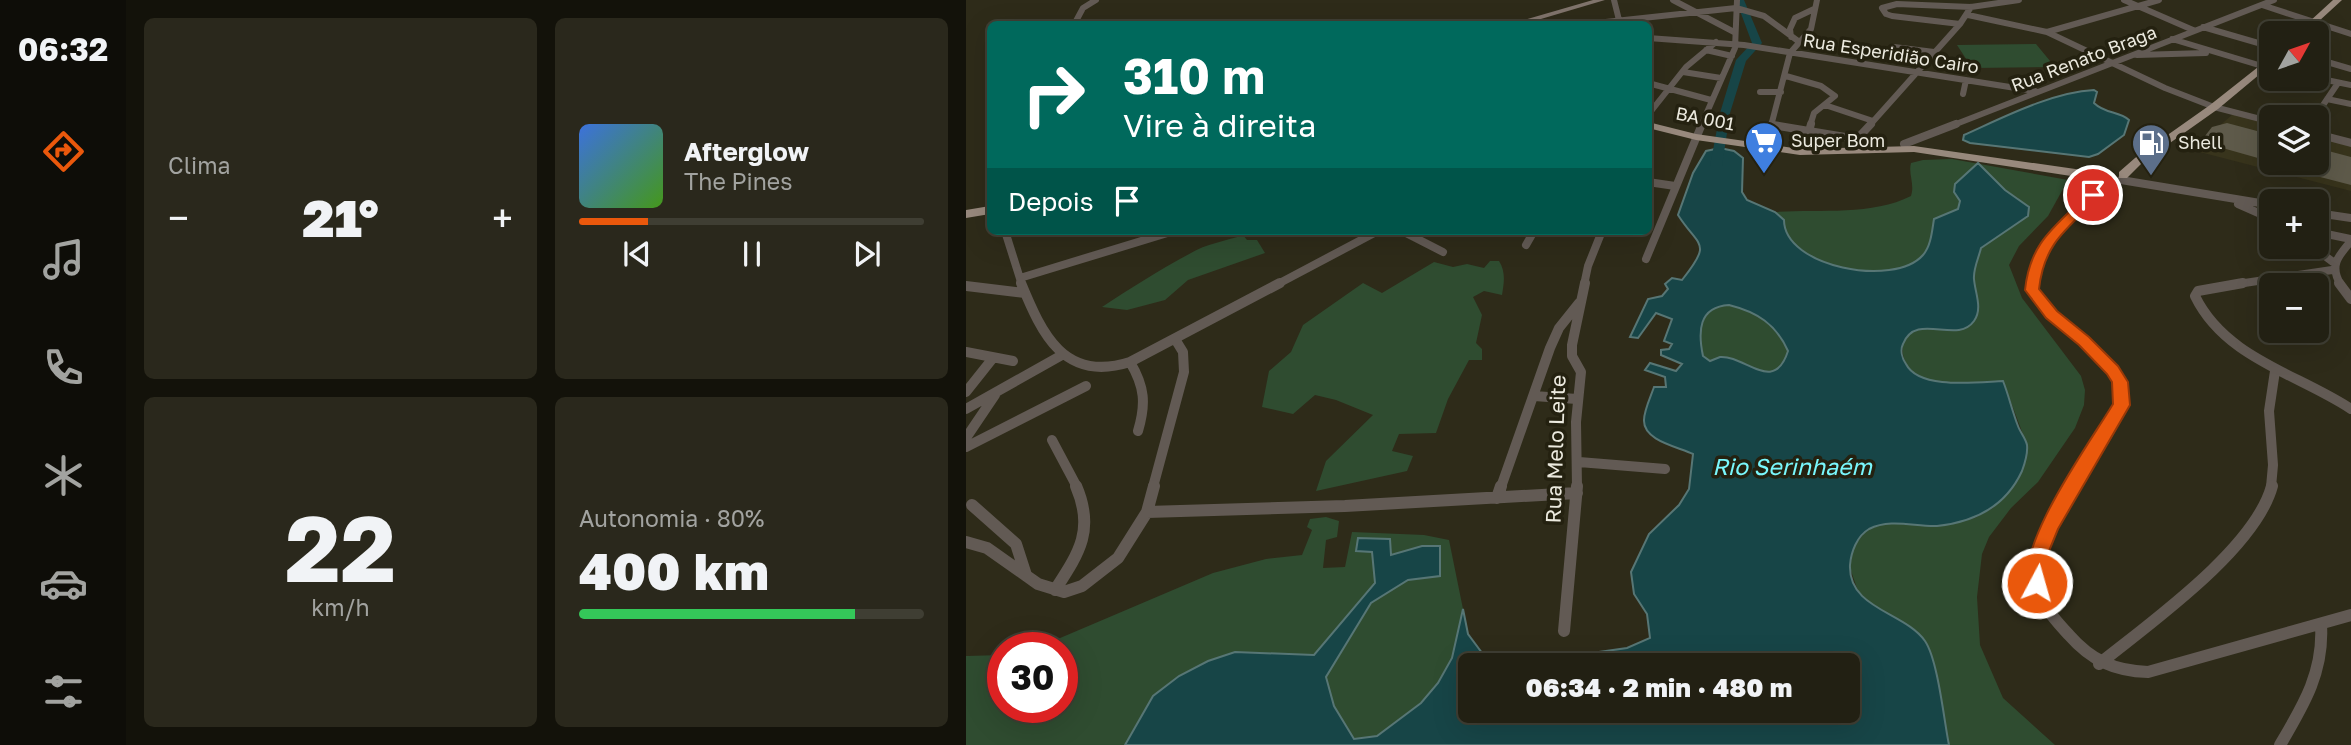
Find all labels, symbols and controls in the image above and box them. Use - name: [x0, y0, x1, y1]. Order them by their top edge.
- street label: Rua Renato Braga: [2008, 20, 2159, 96]
- north arrow: [2259, 21, 2329, 91]
- map controls: [2259, 21, 2329, 343]
- street label: Rua Esperidião Cairo: [1802, 28, 1981, 78]
- text: 06:32: [18, 30, 108, 68]
- text: 310 m: [1123, 46, 1265, 105]
- icon: right: [1008, 49, 1099, 140]
- street label: BA 001: [1674, 102, 1737, 135]
- button: layers: [2259, 105, 2329, 175]
- text: Vire à direita: [1123, 106, 1316, 144]
- supermarket icon: Super Bom: [1743, 120, 1785, 175]
- fuel station icon: Shell: [2130, 122, 2172, 177]
- icon: directions: [39, 127, 88, 176]
- place label: Super Bom: [1791, 129, 1885, 151]
- place label: Shell: [2178, 131, 2223, 153]
- text: Afterglow: [684, 136, 809, 167]
- text: Clima: [168, 151, 231, 179]
- pin: [2063, 165, 2123, 225]
- text: The Pines: [684, 167, 792, 195]
- icon: arrive: [2074, 176, 2112, 214]
- icon: arrive: [1108, 182, 1146, 220]
- text: 21°: [302, 186, 379, 248]
- text: Depois: [1008, 186, 1094, 217]
- button: +: [2259, 189, 2329, 259]
- text: −: [168, 195, 189, 240]
- text: +: [492, 195, 513, 240]
- icon: music: [39, 235, 88, 284]
- icon: previous: [618, 235, 656, 273]
- icon: pause: [733, 235, 771, 273]
- icon: next: [848, 235, 886, 273]
- button: −: [2259, 273, 2329, 343]
- icon: phone: [39, 343, 88, 392]
- street label: Rua Melo Leite: [1539, 374, 1571, 524]
- icon: climate: [39, 451, 88, 500]
- water label: Rio Serinhaém: [1712, 452, 1873, 480]
- text: 22: [285, 493, 396, 602]
- text: Autonomia · 80%: [579, 504, 764, 532]
- text: 400 km: [579, 539, 769, 601]
- position arrow: [2000, 546, 2074, 620]
- icon: car: [39, 559, 88, 608]
- text: km/h: [311, 593, 370, 621]
- speed limit sign: 30: [987, 632, 1078, 723]
- icon: filters: [39, 667, 88, 716]
- text: 06:34 · 2 min · 480 m: [1526, 672, 1792, 703]

